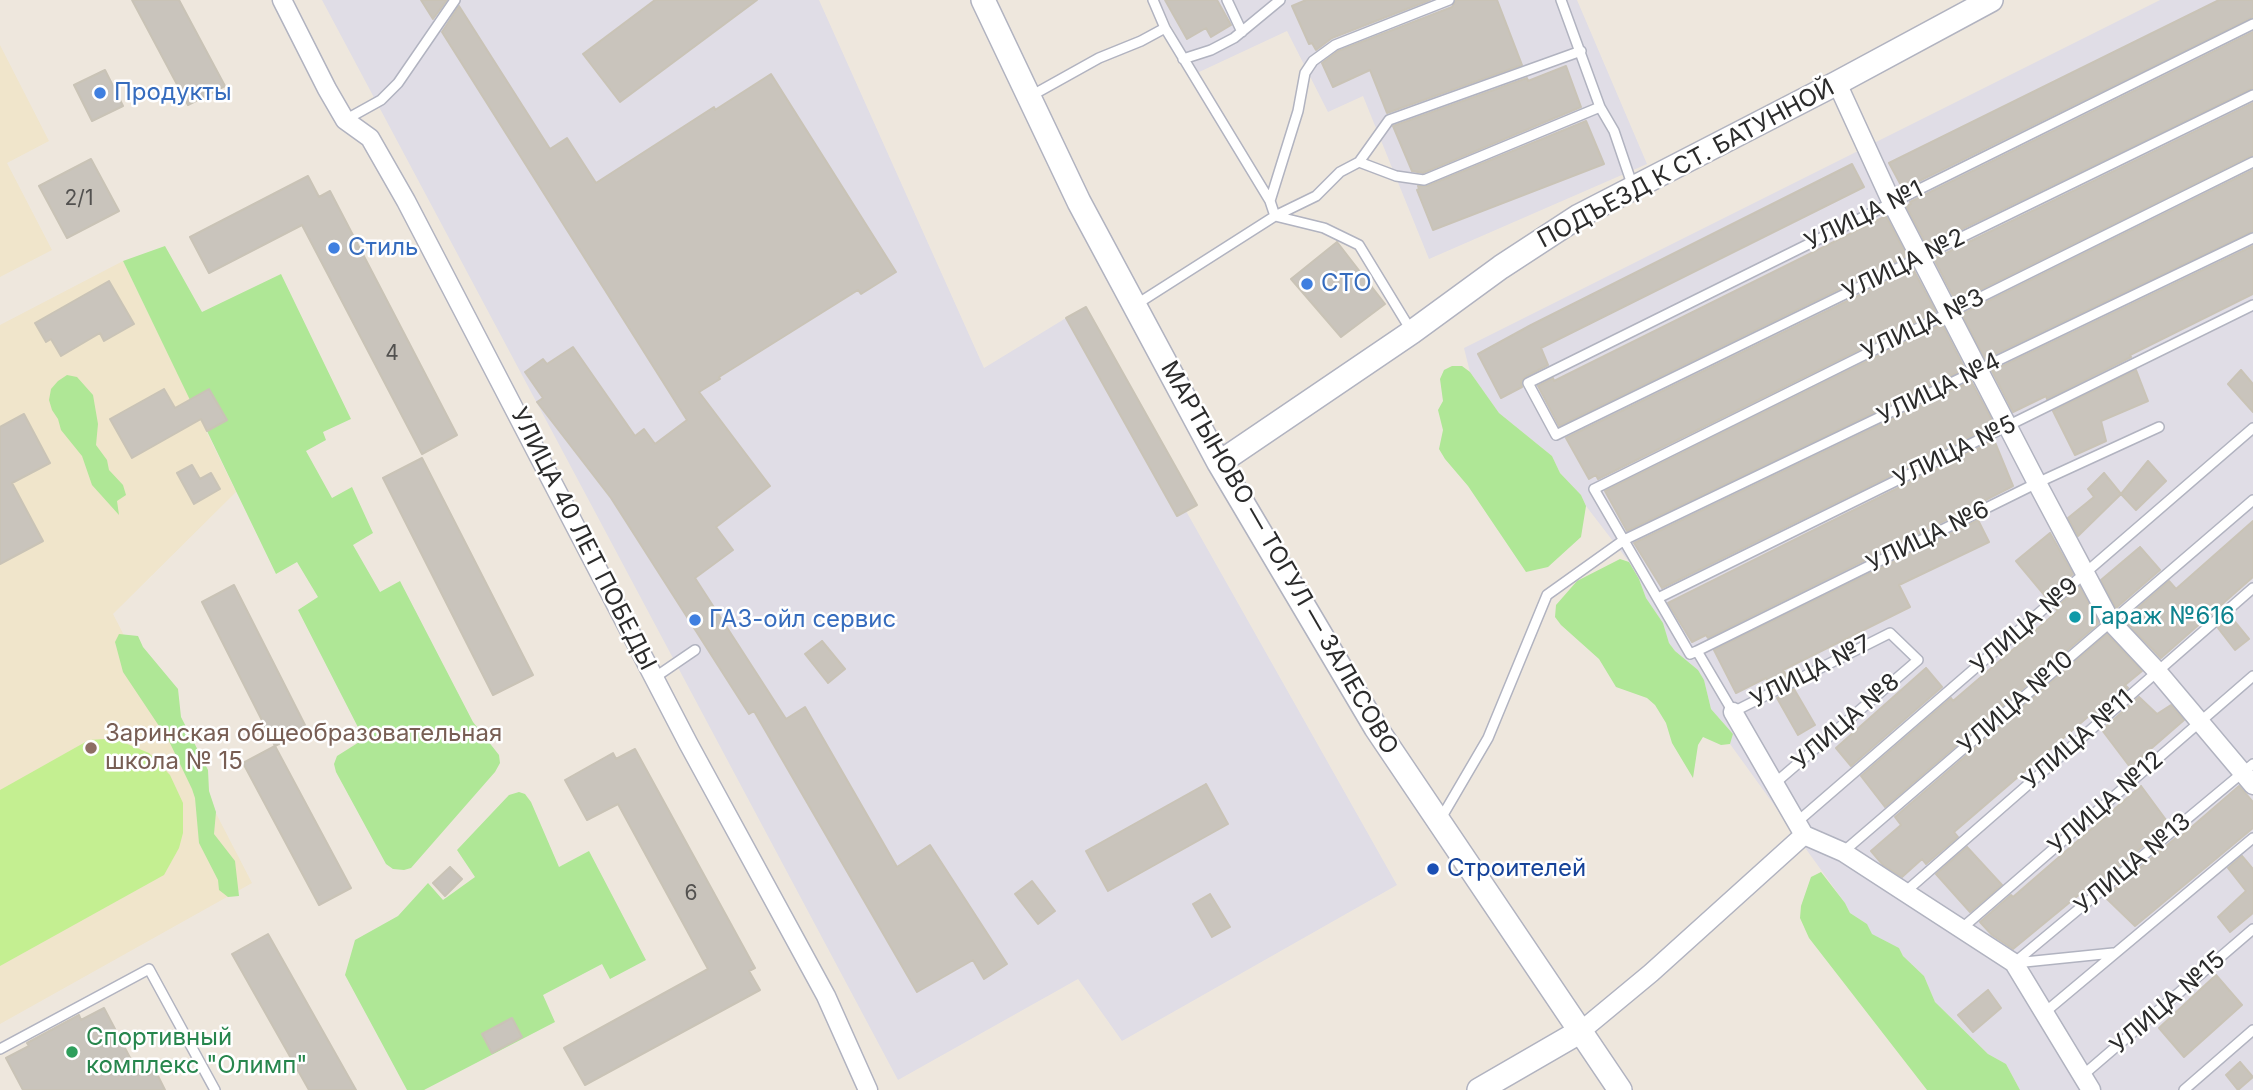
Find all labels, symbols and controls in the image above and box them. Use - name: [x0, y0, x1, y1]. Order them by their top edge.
- street label: ПОДЪЕЗД К СТ. БАТУННОЙ: [1533, 73, 1839, 255]
- place label: Продукты: [114, 79, 232, 107]
- marker: Продукты: [92, 85, 108, 101]
- street label: УЛИЦА №1: [1800, 175, 1928, 257]
- house number: 2/1: [65, 186, 93, 212]
- street label: УЛИЦА №2: [1838, 223, 1970, 307]
- place label: Стиль: [348, 234, 418, 262]
- marker: Стиль: [326, 240, 342, 256]
- place label: СТО: [1321, 270, 1372, 298]
- marker: СТО: [1299, 276, 1315, 292]
- street label: УЛИЦА №3: [1857, 283, 1989, 367]
- house number: 4: [385, 341, 399, 367]
- street label: УЛИЦА №4: [1873, 347, 2005, 431]
- street label: МАРТЫНОВО — ТОГУЛ — ЗАЛЕСОВО: [1154, 356, 1404, 760]
- street label: УЛИЦА 40 ЛЕТ ПОБЕДЫ: [504, 403, 662, 675]
- street label: УЛИЦА №5: [1889, 410, 2021, 494]
- street label: УЛИЦА №6: [1862, 495, 1994, 579]
- street label: УЛИЦА №9: [1965, 572, 2085, 680]
- place label: Гараж №616: [2089, 603, 2235, 631]
- place label: ГАЗ-ойл сервис: [709, 606, 896, 634]
- marker: Гараж №616: [2067, 609, 2083, 625]
- marker: ГАЗ-ойл сервис: [687, 612, 703, 628]
- street label: УЛИЦА №7: [1746, 629, 1876, 715]
- street label: УЛИЦА №10: [1953, 645, 2079, 761]
- street label: УЛИЦА №8: [1786, 668, 1906, 776]
- street label: УЛИЦА №11: [2017, 684, 2139, 796]
- place label: Заринская общеобразовательная школа № 15: [105, 720, 502, 776]
- marker: Заринская общеобразовательная школа № 15: [83, 740, 99, 756]
- street label: УЛИЦА №12: [2043, 745, 2169, 861]
- street label: УЛИЦА №13: [2069, 807, 2197, 921]
- place label: Строителей: [1447, 855, 1586, 883]
- marker: Строителей: [1425, 861, 1441, 877]
- house number: 6: [684, 881, 698, 907]
- street label: УЛИЦА №15: [2105, 945, 2231, 1061]
- place label: Спортивный комплекс "Олимп": [86, 1024, 307, 1080]
- marker: Спортивный комплекс "Олимп": [64, 1044, 80, 1060]

